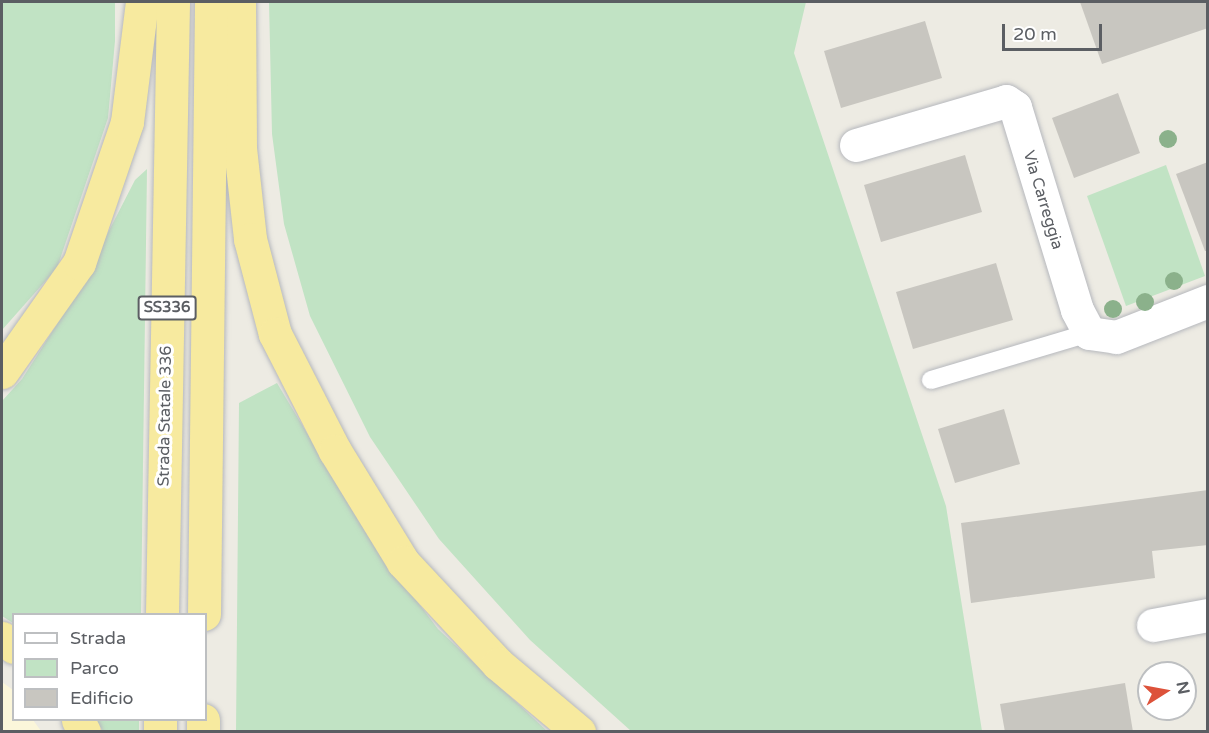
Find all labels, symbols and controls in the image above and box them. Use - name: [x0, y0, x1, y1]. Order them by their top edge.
- scale bar: [1005, 12, 1106, 50]
- text: 20 m: [1013, 23, 1057, 45]
- street label: Via Carreggia: [1019, 148, 1067, 252]
- road number: SS336: [137, 296, 197, 320]
- street label: Strada Statale 336: [154, 345, 176, 487]
- legend: [12, 613, 207, 721]
- text: Strada: [70, 627, 126, 649]
- text: Parco: [70, 657, 119, 679]
- north arrow: [1137, 661, 1197, 721]
- text: N: [1172, 680, 1194, 696]
- text: Edificio: [70, 687, 134, 709]

